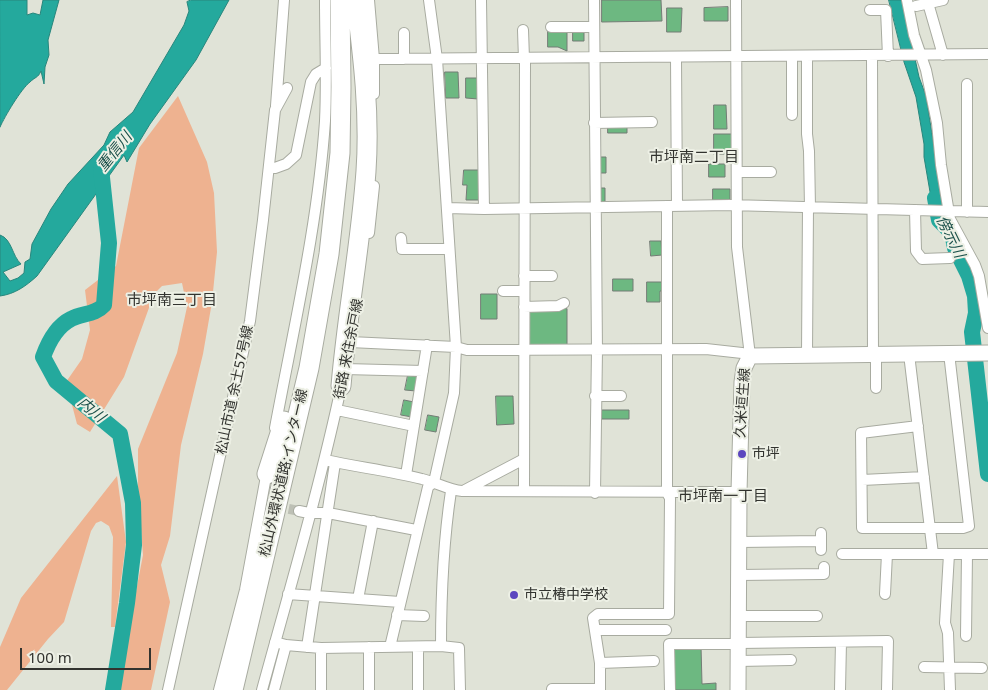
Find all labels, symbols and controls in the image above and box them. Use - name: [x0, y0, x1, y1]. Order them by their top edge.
- water label: 重信川: [94, 129, 136, 175]
- district label: 市坪南二丁目: [649, 149, 739, 167]
- water label: 傍示川: [932, 213, 968, 261]
- district label: 市坪南三丁目: [127, 292, 217, 310]
- street label: 街路 来住余戸線: [331, 298, 367, 400]
- street label: 松山市道 余土57号線: [213, 324, 257, 456]
- street label: 久米垣生線: [732, 367, 754, 439]
- street label: 松山外環状道路;インター線: [256, 387, 312, 559]
- water label: 内川: [74, 393, 108, 427]
- place label: 市坪: [752, 446, 780, 462]
- marker: 市坪: [736, 448, 748, 460]
- district label: 市坪南一丁目: [678, 488, 768, 506]
- place label: 市立椿中学校: [524, 587, 608, 603]
- marker: 市立椿中学校: [508, 589, 520, 601]
- scale bar: [22, 638, 154, 670]
- text: 100 m: [28, 647, 72, 667]

